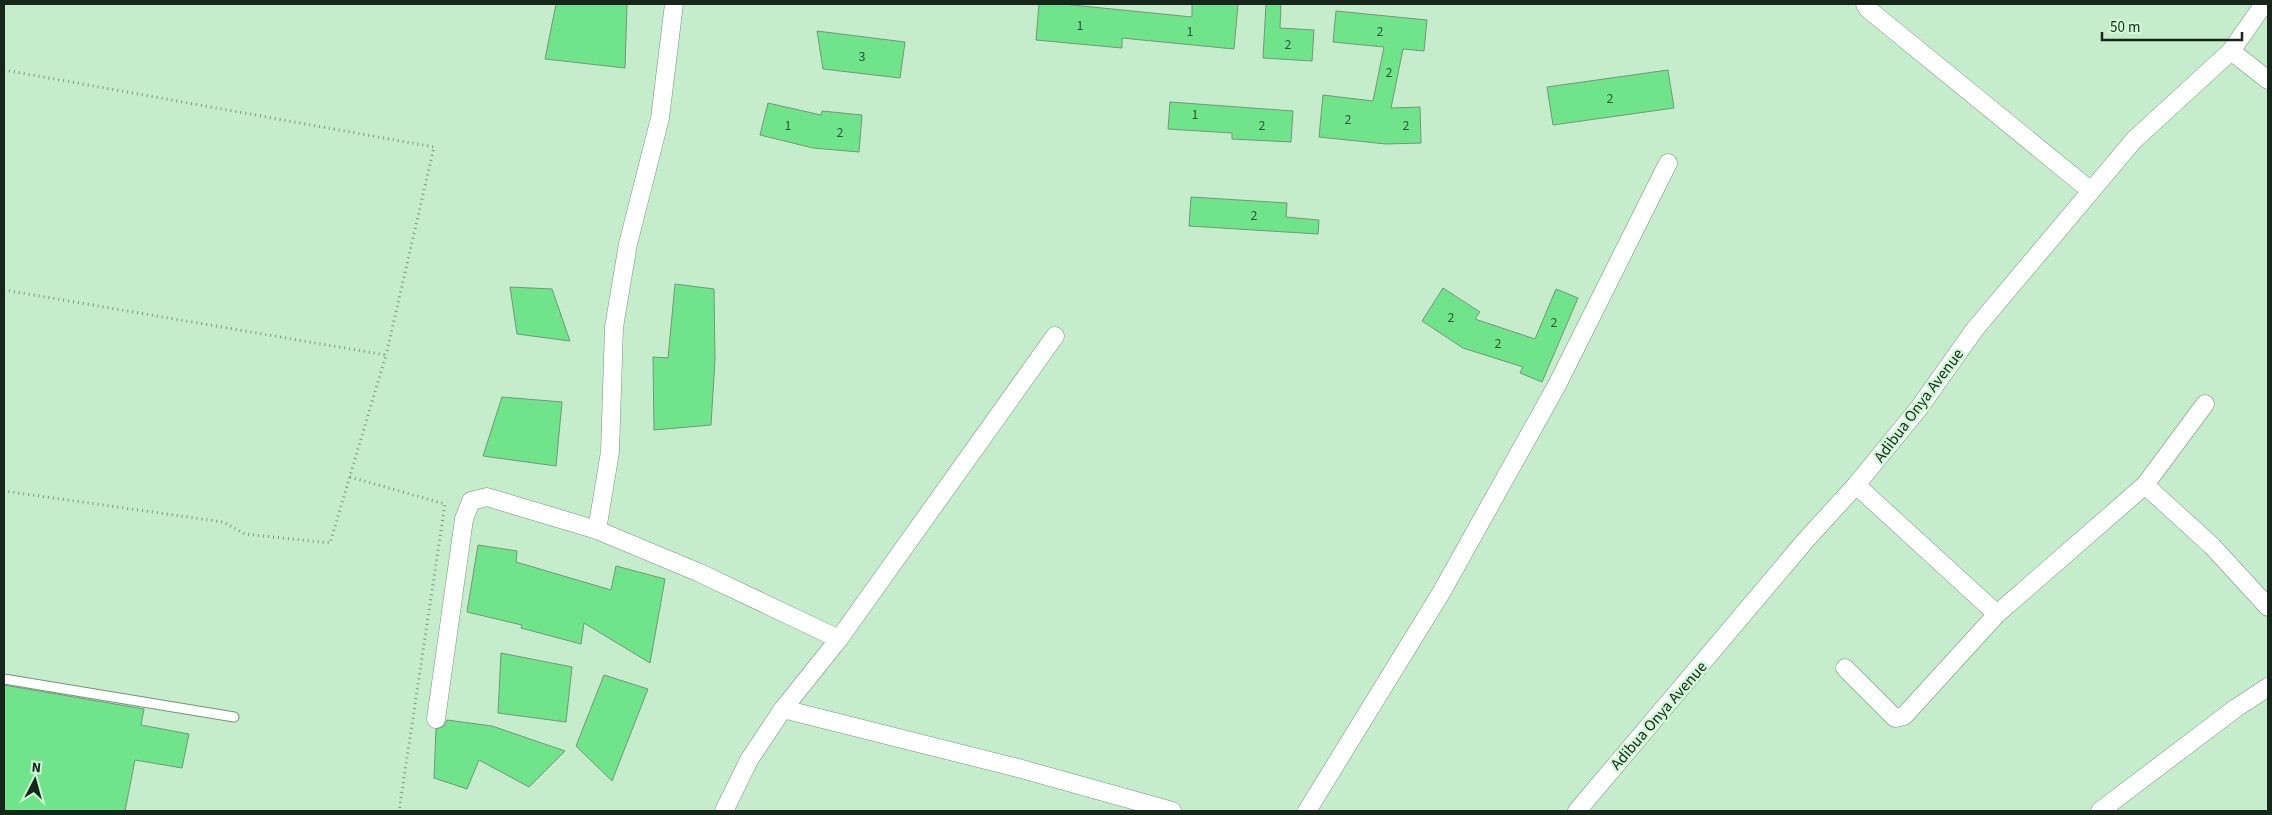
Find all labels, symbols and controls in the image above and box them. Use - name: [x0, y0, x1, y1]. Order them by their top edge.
- scale bar: [2102, 10, 2242, 42]
- house number: 1: [1077, 16, 1084, 36]
- text: 50 m: [2110, 17, 2140, 38]
- house number: 1: [1187, 22, 1194, 42]
- house number: 2: [1377, 22, 1384, 42]
- house number: 2: [1285, 35, 1292, 55]
- house number: 3: [859, 47, 866, 67]
- house number: 2: [1386, 63, 1393, 83]
- house number: 2: [1607, 89, 1614, 109]
- house number: 1: [1192, 105, 1199, 125]
- house number: 2: [1345, 110, 1352, 130]
- house number: 1: [785, 116, 792, 136]
- house number: 2: [1259, 116, 1266, 136]
- house number: 2: [1403, 116, 1410, 136]
- house number: 2: [837, 123, 844, 143]
- house number: 2: [1251, 206, 1258, 226]
- house number: 2: [1448, 308, 1455, 328]
- house number: 2: [1551, 313, 1558, 333]
- house number: 2: [1495, 334, 1502, 354]
- street label: Adibua Onya Avenue: [1869, 344, 1969, 467]
- street label: Adibua Onya Avenue: [1605, 657, 1712, 775]
- north arrow: [10, 755, 60, 805]
- text: N: [31, 758, 42, 778]

